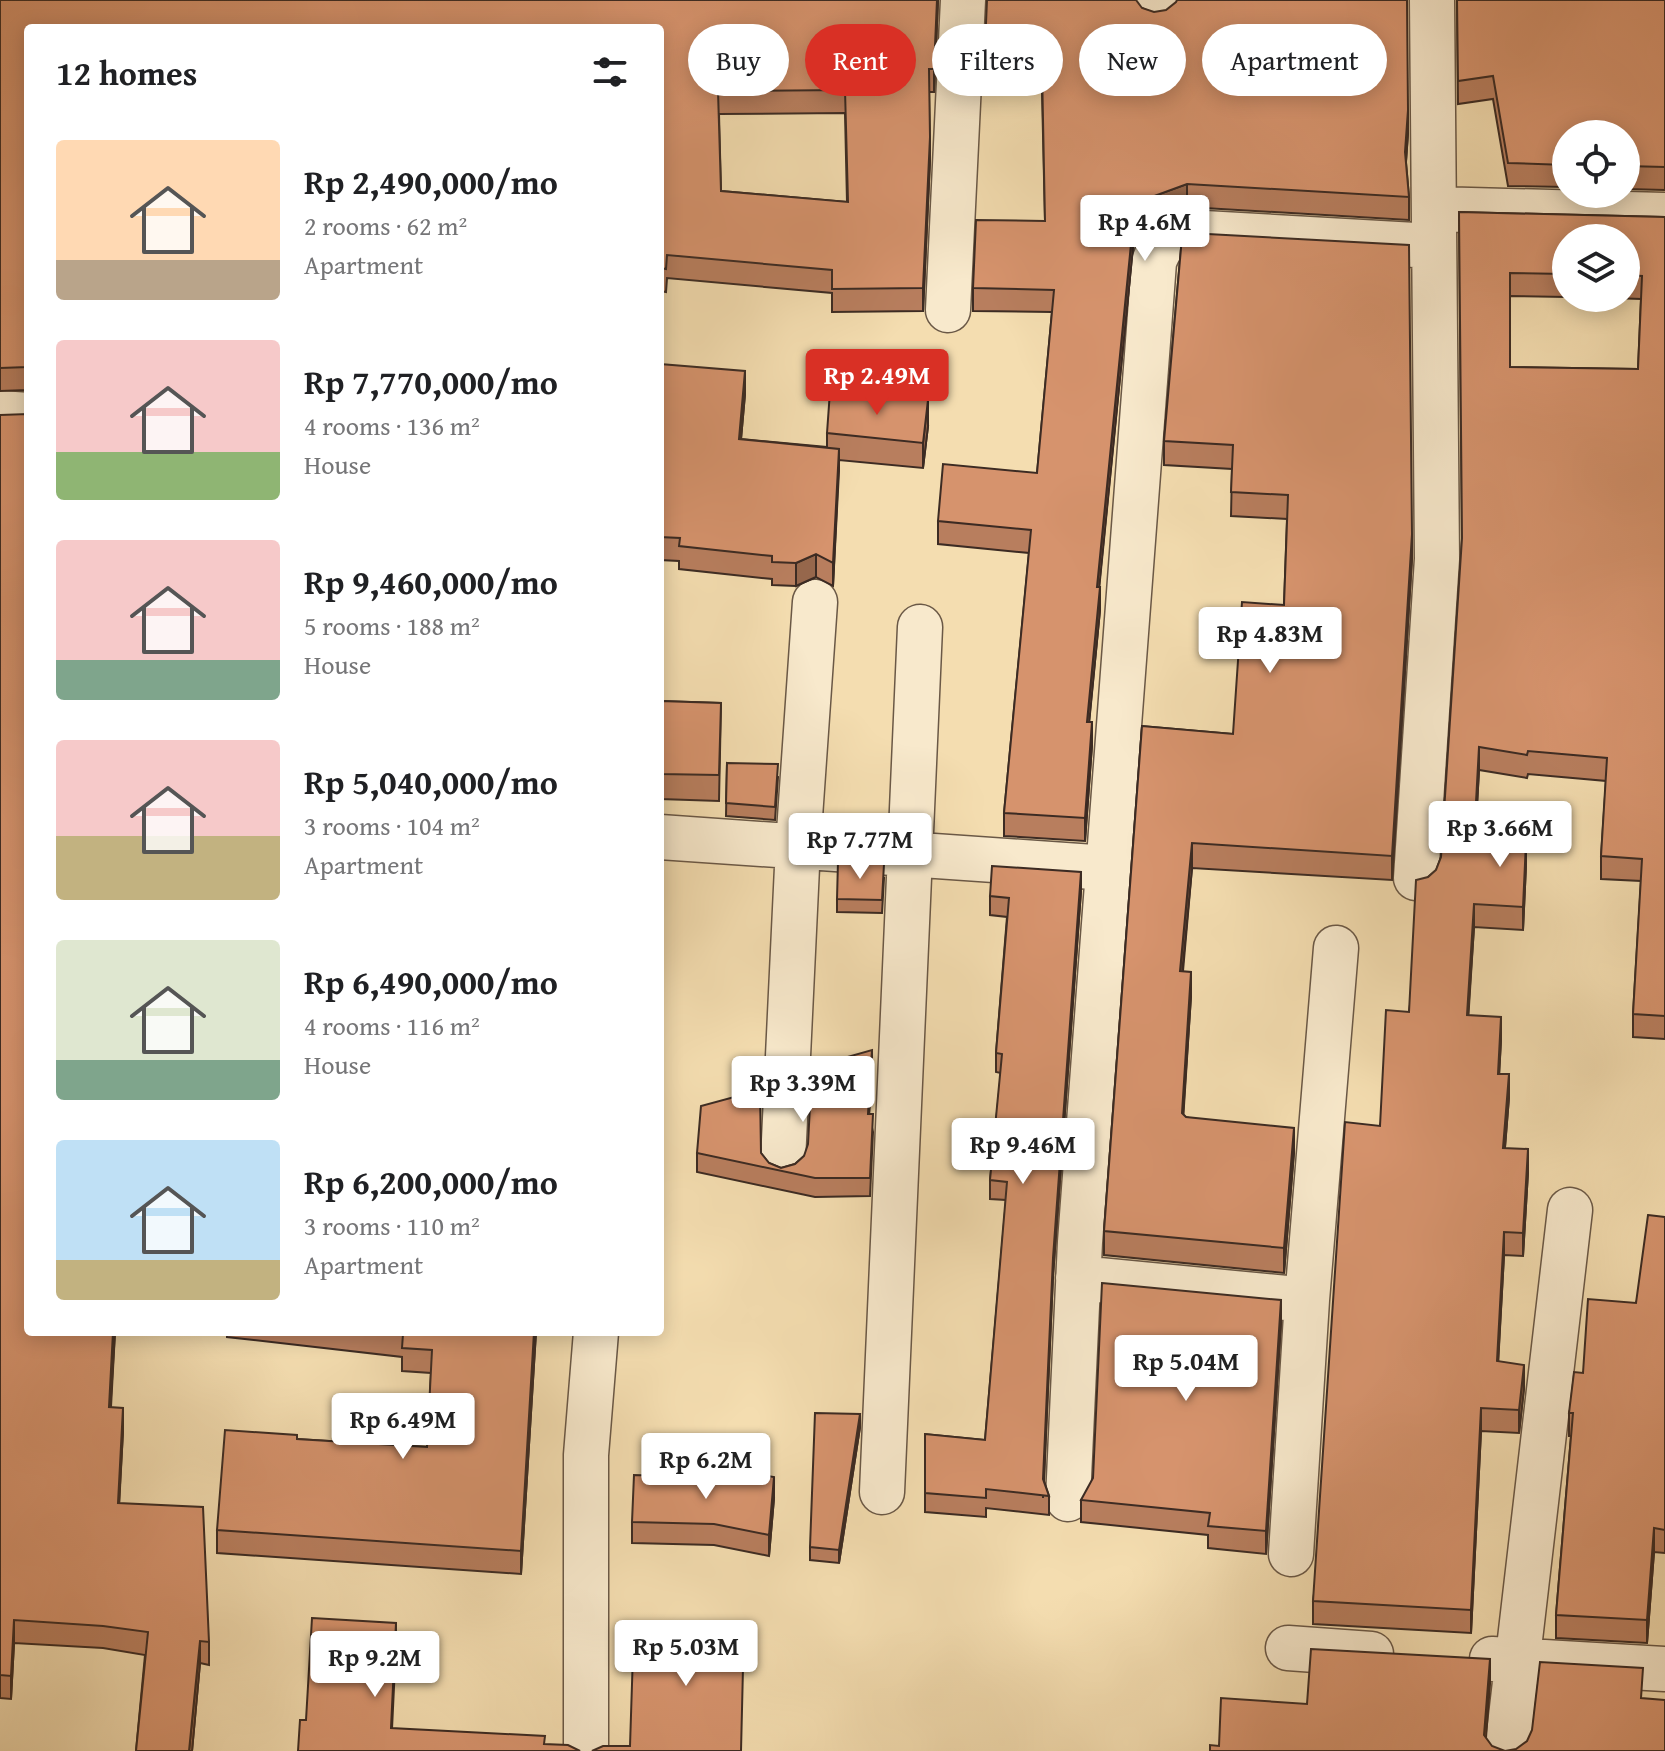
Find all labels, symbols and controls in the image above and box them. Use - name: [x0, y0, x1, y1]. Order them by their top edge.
- chip: Buy: [688, 24, 789, 96]
- chip: Rent: [805, 24, 916, 96]
- chip: Filters: [932, 24, 1063, 96]
- chip: New: [1079, 24, 1186, 96]
- chip: Apartment: [1202, 24, 1387, 96]
- text: 12 homes: [56, 48, 197, 97]
- icon: filters: [588, 50, 632, 94]
- map controls: [1552, 120, 1640, 312]
- button: locate: [1552, 120, 1640, 208]
- text: Rp 2,490,000/mo: [304, 157, 558, 206]
- icon: home: [120, 172, 216, 268]
- pin: Rp 4.6M: [1071, 195, 1219, 263]
- text: Rp 4.6M: [1098, 201, 1192, 240]
- text: 2 rooms · 62 m²: [304, 206, 467, 245]
- button: layers: [1552, 224, 1640, 312]
- text: Apartment: [304, 245, 423, 284]
- pin: Rp 2.49M: [794, 349, 960, 417]
- text: Rp 2.49M: [824, 355, 930, 394]
- text: Rp 7,770,000/mo: [304, 357, 558, 406]
- icon: home: [120, 372, 216, 468]
- text: 4 rooms · 136 m²: [304, 406, 480, 445]
- text: House: [304, 445, 371, 484]
- text: Rp 9,460,000/mo: [304, 557, 558, 606]
- icon: home: [120, 572, 216, 668]
- text: 5 rooms · 188 m²: [304, 606, 480, 645]
- pin: Rp 4.83M: [1187, 607, 1353, 675]
- text: Rp 4.83M: [1217, 613, 1323, 652]
- text: House: [304, 645, 371, 684]
- text: Rp 5,040,000/mo: [304, 757, 558, 806]
- icon: home: [120, 772, 216, 868]
- pin: Rp 3.66M: [1417, 801, 1583, 869]
- text: 3 rooms · 104 m²: [304, 806, 480, 845]
- text: Rp 3.66M: [1447, 807, 1553, 846]
- pin: Rp 7.77M: [777, 813, 943, 881]
- text: Rp 7.77M: [807, 819, 913, 858]
- text: Apartment: [304, 845, 423, 884]
- text: Rp 6,490,000/mo: [304, 957, 558, 1006]
- icon: home: [120, 972, 216, 1068]
- text: 4 rooms · 116 m²: [304, 1006, 480, 1045]
- text: House: [304, 1045, 371, 1084]
- pin: Rp 3.39M: [720, 1056, 886, 1124]
- text: Rp 3.39M: [750, 1062, 856, 1101]
- pin: Rp 9.46M: [940, 1118, 1106, 1186]
- text: Rp 9.46M: [970, 1124, 1076, 1163]
- text: Rp 6,200,000/mo: [304, 1157, 558, 1206]
- icon: home: [120, 1172, 216, 1268]
- text: 3 rooms · 110 m²: [304, 1206, 480, 1245]
- text: Apartment: [304, 1245, 423, 1284]
- pin: Rp 5.04M: [1103, 1335, 1269, 1403]
- text: Rp 5.04M: [1133, 1341, 1239, 1380]
- pin: Rp 6.49M: [320, 1393, 486, 1461]
- text: Rp 6.49M: [350, 1399, 456, 1438]
- pin: Rp 6.2M: [632, 1433, 780, 1501]
- text: Rp 6.2M: [659, 1439, 753, 1478]
- pin: Rp 5.03M: [603, 1620, 769, 1688]
- text: Rp 5.03M: [633, 1626, 739, 1665]
- pin: Rp 9.2M: [301, 1631, 449, 1699]
- text: Rp 9.2M: [328, 1637, 422, 1676]

